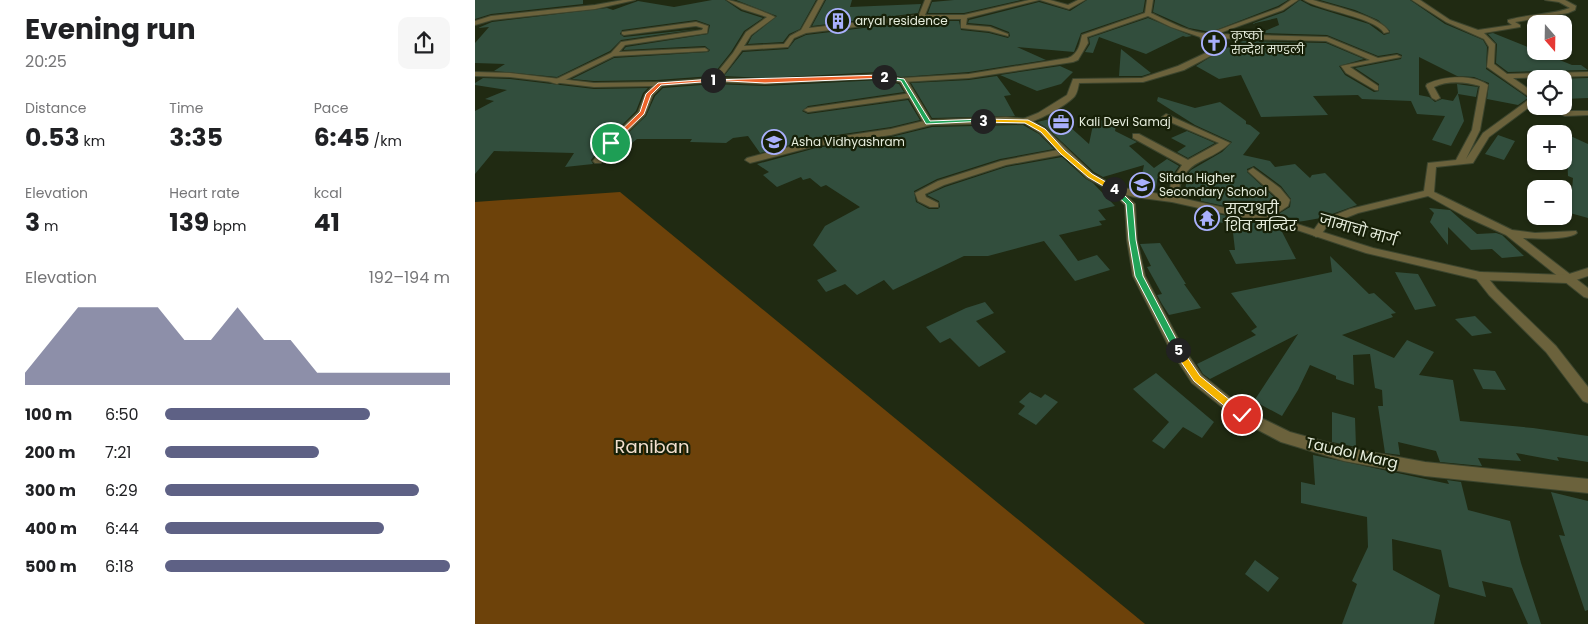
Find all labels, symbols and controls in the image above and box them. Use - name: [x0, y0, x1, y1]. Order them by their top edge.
- building icon: aryal residence: [825, 8, 851, 34]
- text: Evening run: [25, 10, 196, 49]
- place label: aryal residence: [855, 12, 948, 29]
- north arrow: [1527, 15, 1573, 60]
- map controls: [1527, 15, 1572, 225]
- button: share: [398, 17, 450, 69]
- place label: कृष्को सन्देश मण्डली: [1230, 27, 1305, 58]
- church icon: कृष्को सन्देश मण्डली: [1201, 30, 1227, 56]
- text: 20:25: [25, 50, 67, 73]
- pin: 2: [871, 64, 897, 90]
- text: 2: [881, 67, 889, 87]
- pin: 1: [701, 68, 725, 92]
- text: 1: [711, 70, 716, 90]
- button: locate: [1527, 70, 1572, 115]
- text: Distance: [25, 98, 86, 118]
- text: Time: [169, 98, 203, 118]
- text: Pace: [314, 98, 348, 118]
- pin: 3: [971, 108, 995, 134]
- office icon: Kali Devi Samaj: [1048, 109, 1074, 135]
- text: 3: [979, 111, 988, 131]
- place label: Kali Devi Samaj: [1079, 113, 1171, 130]
- text: 0.53: [25, 120, 80, 155]
- text: 3:35: [169, 120, 223, 155]
- text: 6:45: [314, 120, 370, 155]
- pin: [590, 122, 632, 164]
- button: +: [1527, 125, 1572, 170]
- icon: arrive: [597, 129, 625, 157]
- school or university icon: Asha Vidhyashram: [761, 129, 787, 155]
- text: km: [80, 131, 105, 151]
- text: /km: [370, 131, 402, 151]
- place label: Asha Vidhyashram: [791, 133, 905, 150]
- place label: Sitala Higher Secondary School: [1159, 169, 1267, 200]
- school or university icon: Sitala Higher Secondary School: [1129, 172, 1155, 198]
- pin: 4: [1101, 176, 1127, 202]
- text: 4: [1110, 179, 1119, 199]
- button: −: [1527, 180, 1572, 225]
- text: Elevation: [25, 183, 88, 203]
- text: Heart rate: [169, 183, 240, 203]
- text: kcal: [314, 183, 342, 203]
- place label: सत्यश्वरी शिव मन्दिर: [1224, 198, 1298, 236]
- text: 3: [25, 205, 40, 240]
- text: 139: [169, 205, 209, 240]
- text: 41: [314, 205, 340, 240]
- temple icon: सत्यश्वरी शिव मन्दिर: [1194, 205, 1220, 231]
- street label: जामाचो मार्ग: [1316, 208, 1402, 251]
- text: m: [40, 216, 58, 236]
- text: bpm: [209, 216, 246, 236]
- text: Elevation: [25, 266, 97, 289]
- text: 192–194 m: [369, 266, 450, 289]
- pin: 5: [1165, 338, 1191, 362]
- text: 5: [1174, 340, 1183, 360]
- pin: [1221, 394, 1263, 436]
- icon: check: [1228, 401, 1256, 429]
- text: 100 m: [25, 403, 72, 426]
- text: 6:50: [105, 403, 139, 426]
- street label: Taudol Marg: [1304, 432, 1400, 473]
- park label: Raniban: [615, 434, 689, 459]
- text: 200 m: [25, 441, 75, 464]
- text: 7:21: [105, 441, 131, 464]
- text: 300 m: [25, 479, 76, 502]
- text: 6:29: [105, 479, 138, 502]
- text: 400 m: [25, 517, 77, 540]
- text: 6:44: [105, 517, 139, 540]
- text: 500 m: [25, 555, 77, 578]
- text: 6:18: [105, 555, 134, 578]

